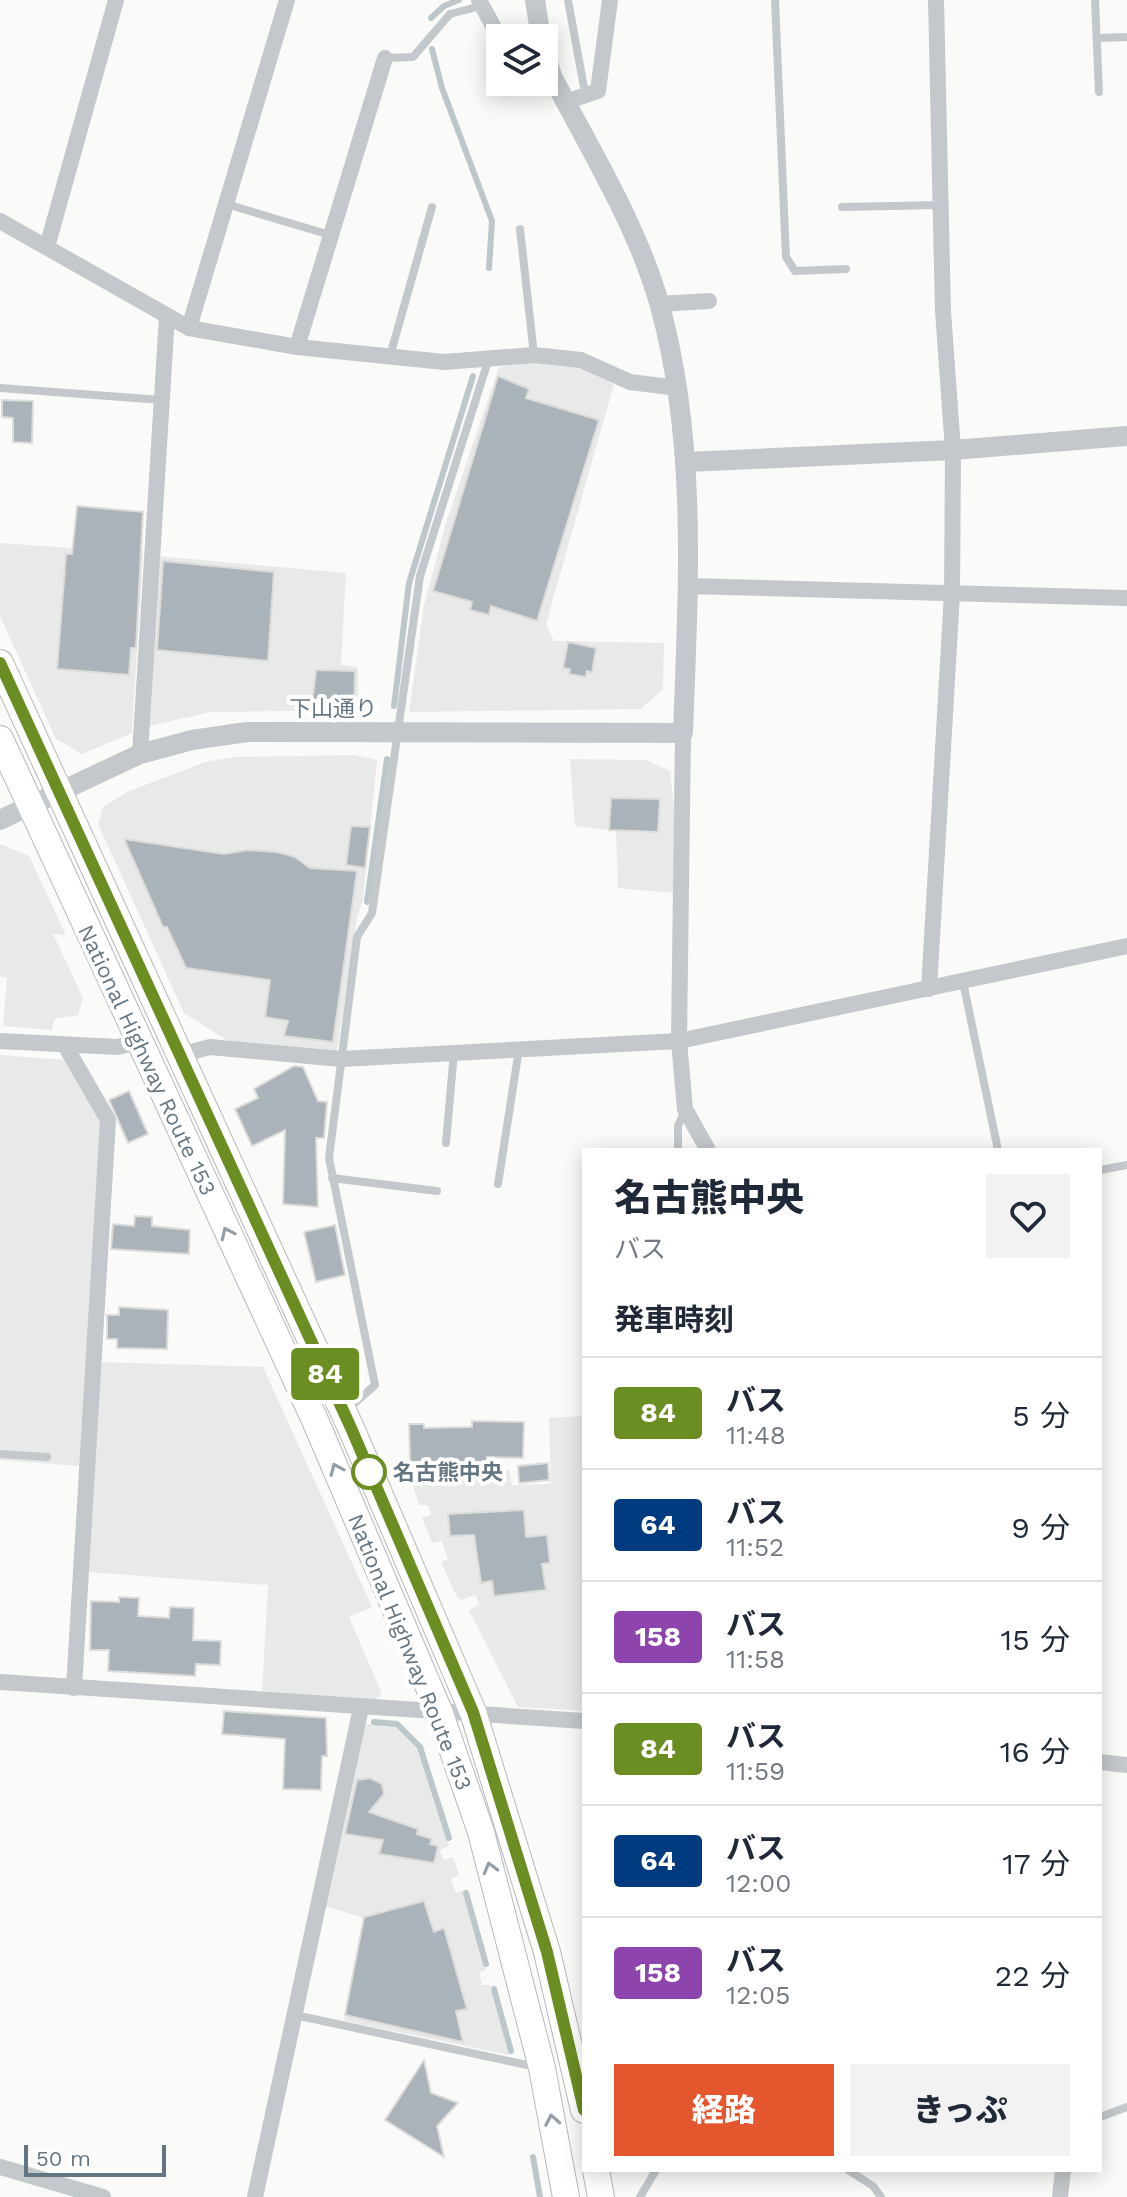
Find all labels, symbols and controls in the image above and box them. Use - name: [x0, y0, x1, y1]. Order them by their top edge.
- map controls: [486, 24, 558, 96]
- button: layers: [486, 24, 558, 96]
- street label: 下山通り: [289, 696, 377, 721]
- street label: National Highway Route 153: [73, 921, 221, 1199]
- button: heart: [986, 1174, 1070, 1258]
- text: 名古熊中央: [614, 1176, 804, 1220]
- one-way arrow: [221, 1227, 237, 1241]
- text: バス: [614, 1234, 666, 1264]
- text: 発車時刻: [614, 1302, 734, 1337]
- line badge: 84: [289, 1348, 361, 1400]
- text: 84: [307, 1357, 343, 1390]
- text: バス: [726, 1383, 786, 1418]
- text: 84: [640, 1396, 676, 1429]
- text: 5 分: [1012, 1398, 1070, 1433]
- text: 11:48: [726, 1420, 786, 1450]
- marker: 名古熊中央: [352, 1455, 386, 1489]
- place label: 名古熊中央: [393, 1460, 503, 1485]
- one-way arrow: [329, 1463, 345, 1477]
- text: バス: [726, 1495, 786, 1530]
- text: 64: [640, 1508, 676, 1541]
- street label: National Highway Route 153: [343, 1510, 477, 1794]
- text: 9 分: [1011, 1510, 1070, 1545]
- text: 11:52: [726, 1532, 784, 1562]
- text: バス: [726, 1607, 786, 1642]
- text: 158: [635, 1620, 681, 1653]
- text: 15 分: [1001, 1622, 1070, 1657]
- text: 11:58: [726, 1644, 785, 1674]
- text: バス: [726, 1719, 786, 1754]
- text: 84: [640, 1732, 676, 1765]
- text: 16 分: [1000, 1734, 1070, 1769]
- text: 11:59: [726, 1756, 785, 1786]
- text: バス: [726, 1831, 786, 1866]
- text: 64: [640, 1844, 676, 1877]
- text: 17 分: [1002, 1846, 1070, 1881]
- one-way arrow: [483, 1861, 500, 1875]
- text: 12:00: [726, 1868, 791, 1898]
- text: バス: [726, 1943, 786, 1978]
- text: 158: [635, 1956, 681, 1989]
- text: 22 分: [995, 1958, 1070, 1993]
- text: 12:05: [726, 1980, 790, 2010]
- button: 経路: [614, 2064, 834, 2156]
- button: きっぷ: [850, 2064, 1070, 2156]
- one-way arrow: [544, 2113, 561, 2127]
- scale bar: [24, 2141, 166, 2177]
- text: 50 m: [36, 2146, 91, 2171]

